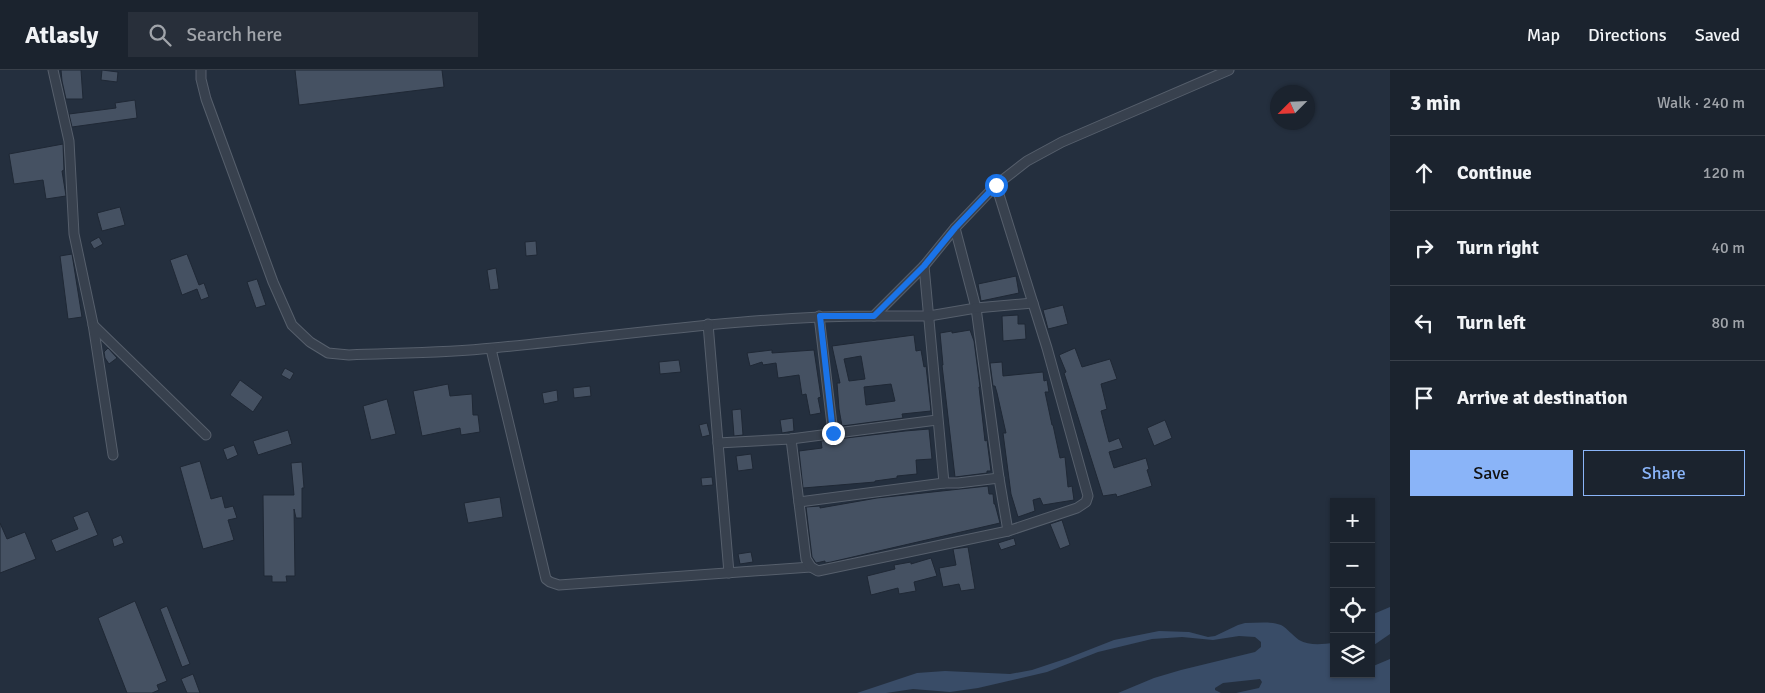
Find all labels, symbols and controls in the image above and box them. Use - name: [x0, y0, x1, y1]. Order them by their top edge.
- search box: [128, 12, 478, 57]
- text: Atlasly: [25, 20, 98, 50]
- icon: search: [146, 21, 174, 49]
- text: Search here: [186, 23, 282, 47]
- text: Map: [1527, 24, 1560, 46]
- text: Directions: [1588, 24, 1667, 46]
- text: Saved: [1695, 24, 1740, 46]
- north arrow: [1270, 85, 1315, 130]
- text: 3 min: [1410, 90, 1461, 116]
- text: Walk · 240 m: [1657, 93, 1745, 113]
- icon: ahead: [1410, 159, 1438, 187]
- text: Continue: [1457, 161, 1532, 185]
- text: 120 m: [1703, 163, 1745, 183]
- route start: [985, 174, 1008, 197]
- icon: right: [1410, 234, 1438, 262]
- text: Turn right: [1457, 236, 1539, 260]
- text: 40 m: [1711, 238, 1745, 258]
- icon: left: [1410, 309, 1438, 337]
- text: Turn left: [1457, 311, 1526, 335]
- text: 80 m: [1711, 313, 1745, 333]
- icon: arrive: [1410, 384, 1438, 412]
- text: Arrive at destination: [1457, 386, 1628, 410]
- route end: [822, 422, 845, 445]
- button: Save: [1410, 450, 1573, 496]
- button: Share: [1583, 450, 1745, 496]
- map controls: [1330, 498, 1375, 678]
- button: +: [1330, 498, 1375, 543]
- button: −: [1330, 543, 1375, 588]
- button: locate: [1330, 588, 1375, 633]
- button: layers: [1330, 633, 1375, 678]

